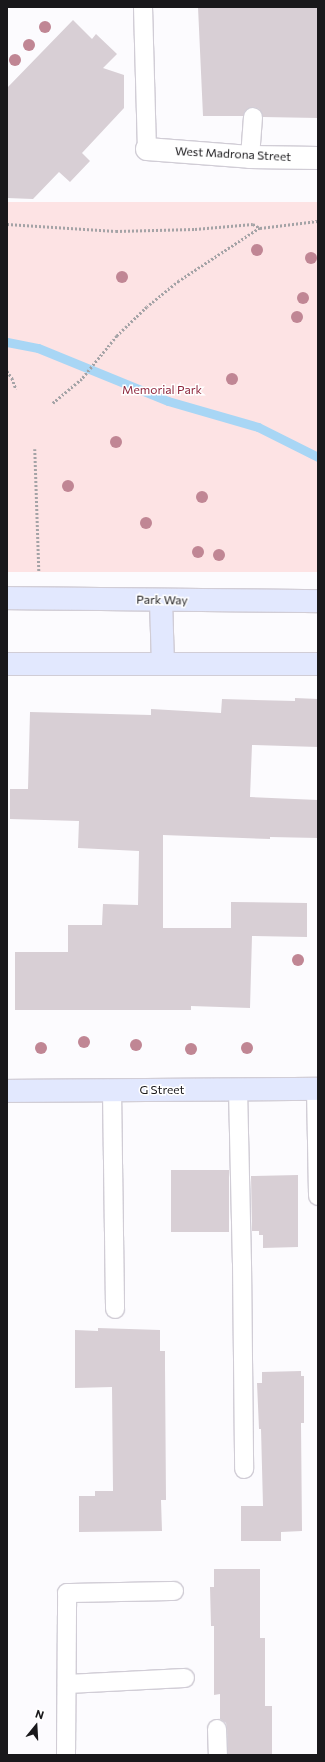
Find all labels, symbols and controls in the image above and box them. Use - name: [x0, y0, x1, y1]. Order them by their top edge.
- street label: West Madrona Street: [175, 144, 291, 164]
- park label: Memorial Park: [122, 383, 202, 397]
- street label: Park Way: [136, 592, 188, 608]
- street label: G Street: [139, 1083, 185, 1097]
- north arrow: [16, 1706, 56, 1746]
- text: N: [34, 1707, 46, 1722]

